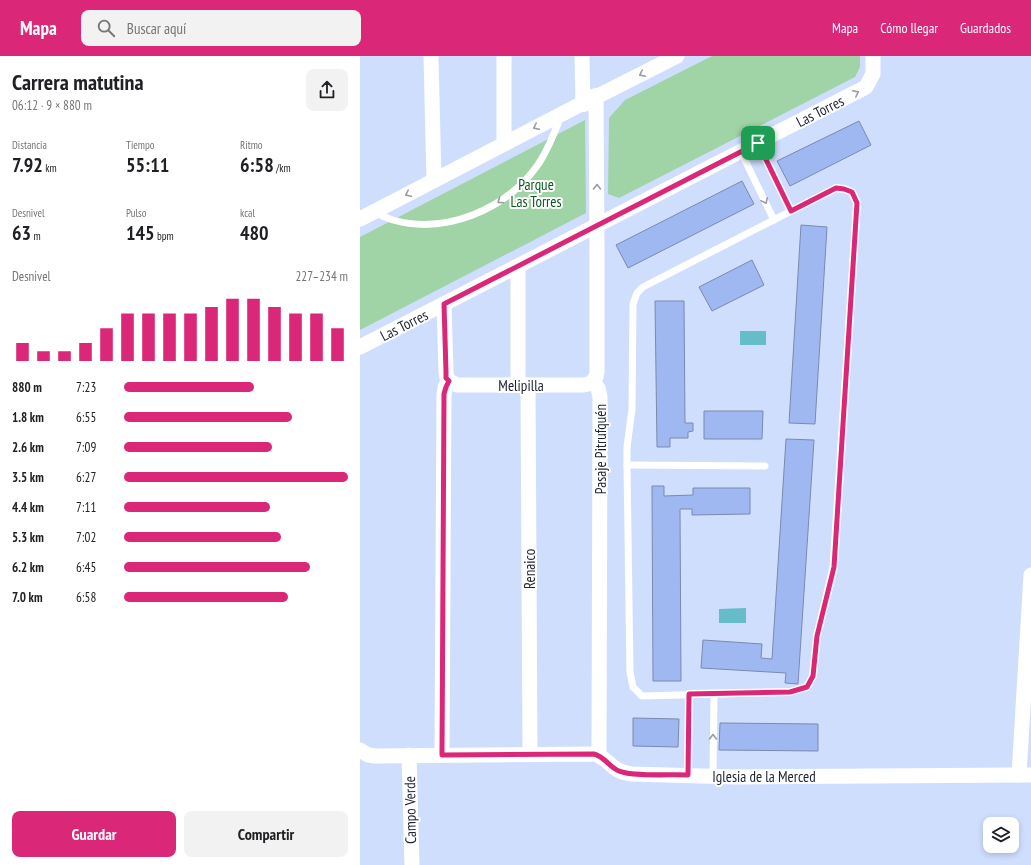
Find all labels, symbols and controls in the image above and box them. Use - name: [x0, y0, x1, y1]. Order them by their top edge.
- search box: [81, 10, 361, 46]
- text: Mapa: [20, 16, 57, 40]
- icon: search: [95, 17, 117, 39]
- text: Buscar aquí: [127, 19, 186, 38]
- text: Mapa: [832, 19, 858, 37]
- text: Cómo llegar: [880, 19, 938, 37]
- text: Guardados: [960, 19, 1011, 37]
- text: Carrera matutina: [12, 68, 144, 96]
- button: share: [306, 69, 348, 111]
- one-way arrow: [639, 69, 647, 76]
- one-way arrow: [852, 90, 859, 97]
- street label: Las Torres: [793, 91, 847, 131]
- text: 06:12 · 9 × 880 m: [12, 97, 92, 114]
- one-way arrow: [533, 123, 540, 130]
- pin: [741, 126, 775, 160]
- icon: arrive: [747, 132, 769, 154]
- text: Distancia: [12, 138, 47, 152]
- text: Tiempo: [126, 138, 155, 152]
- text: Ritmo: [240, 138, 263, 152]
- text: 7.92: [12, 152, 43, 178]
- text: 55:11: [126, 152, 169, 178]
- text: 6:58: [240, 152, 274, 178]
- text: km: [43, 161, 57, 175]
- text: /km: [274, 161, 291, 175]
- park label: Parque Las Torres: [510, 175, 562, 211]
- one-way arrow: [593, 184, 601, 190]
- one-way arrow: [405, 189, 412, 196]
- one-way arrow: [497, 196, 504, 204]
- one-way arrow: [760, 197, 768, 205]
- text: Desnivel: [12, 206, 45, 220]
- text: Pulso: [126, 206, 146, 220]
- text: kcal: [240, 206, 255, 220]
- text: 63: [12, 220, 31, 246]
- text: 145: [126, 220, 155, 246]
- text: 480: [240, 220, 269, 246]
- text: m: [31, 229, 41, 243]
- text: bpm: [155, 229, 174, 243]
- text: Desnivel: [12, 268, 51, 285]
- text: 227–234 m: [295, 268, 348, 285]
- street label: Las Torres: [377, 305, 431, 345]
- street label: Melipilla: [498, 376, 544, 395]
- text: 880 m: [12, 379, 42, 396]
- text: 7:23: [76, 379, 96, 396]
- street label: Pasaje Pitrufquén: [591, 404, 610, 494]
- text: 1.8 km: [12, 409, 44, 426]
- text: 6:55: [76, 409, 96, 426]
- text: 2.6 km: [12, 439, 44, 456]
- text: 7:09: [76, 439, 96, 456]
- text: 3.5 km: [12, 469, 44, 486]
- text: 6:27: [76, 469, 96, 486]
- text: 4.4 km: [12, 499, 44, 516]
- text: 7:11: [76, 499, 96, 516]
- text: 5.3 km: [12, 529, 44, 546]
- text: 7:02: [76, 529, 96, 546]
- street label: Renaico: [520, 549, 539, 589]
- text: 6.2 km: [12, 559, 44, 576]
- text: 6:45: [76, 559, 96, 576]
- text: 7.0 km: [12, 589, 43, 606]
- text: 6:58: [76, 589, 96, 606]
- one-way arrow: [709, 734, 717, 740]
- street label: Iglesia de la Merced: [712, 767, 816, 786]
- street label: Campo Verde: [400, 776, 420, 844]
- button: Guardar: [12, 811, 176, 857]
- button: Compartir: [184, 811, 348, 857]
- map controls: [983, 817, 1019, 853]
- button: layers: [983, 817, 1019, 853]

